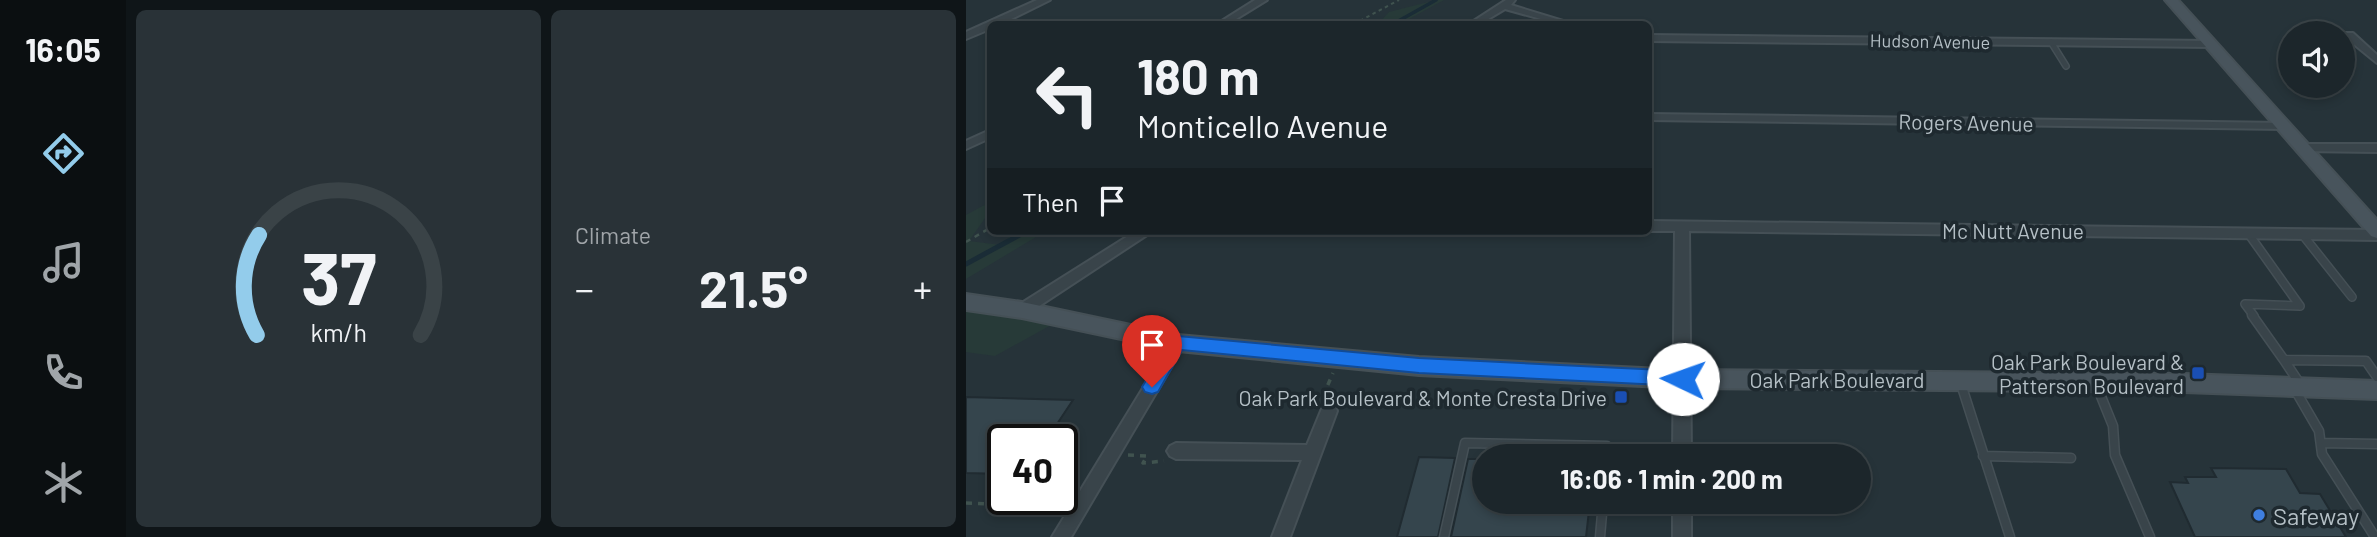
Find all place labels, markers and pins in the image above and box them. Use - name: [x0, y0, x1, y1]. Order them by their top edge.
- pin: [1122, 315, 1182, 387]
- place label: Oak Park Boulevard & Patterson Boulevard: [1991, 349, 2184, 398]
- marker: Oak Park Boulevard & Patterson Boulevard: [2190, 365, 2206, 381]
- place label: Oak Park Boulevard & Monte Cresta Drive: [1239, 385, 1607, 410]
- marker: Oak Park Boulevard & Monte Cresta Drive: [1613, 389, 1629, 405]
- place label: Safeway: [2273, 501, 2359, 530]
- marker: Safeway: [2251, 507, 2267, 523]

